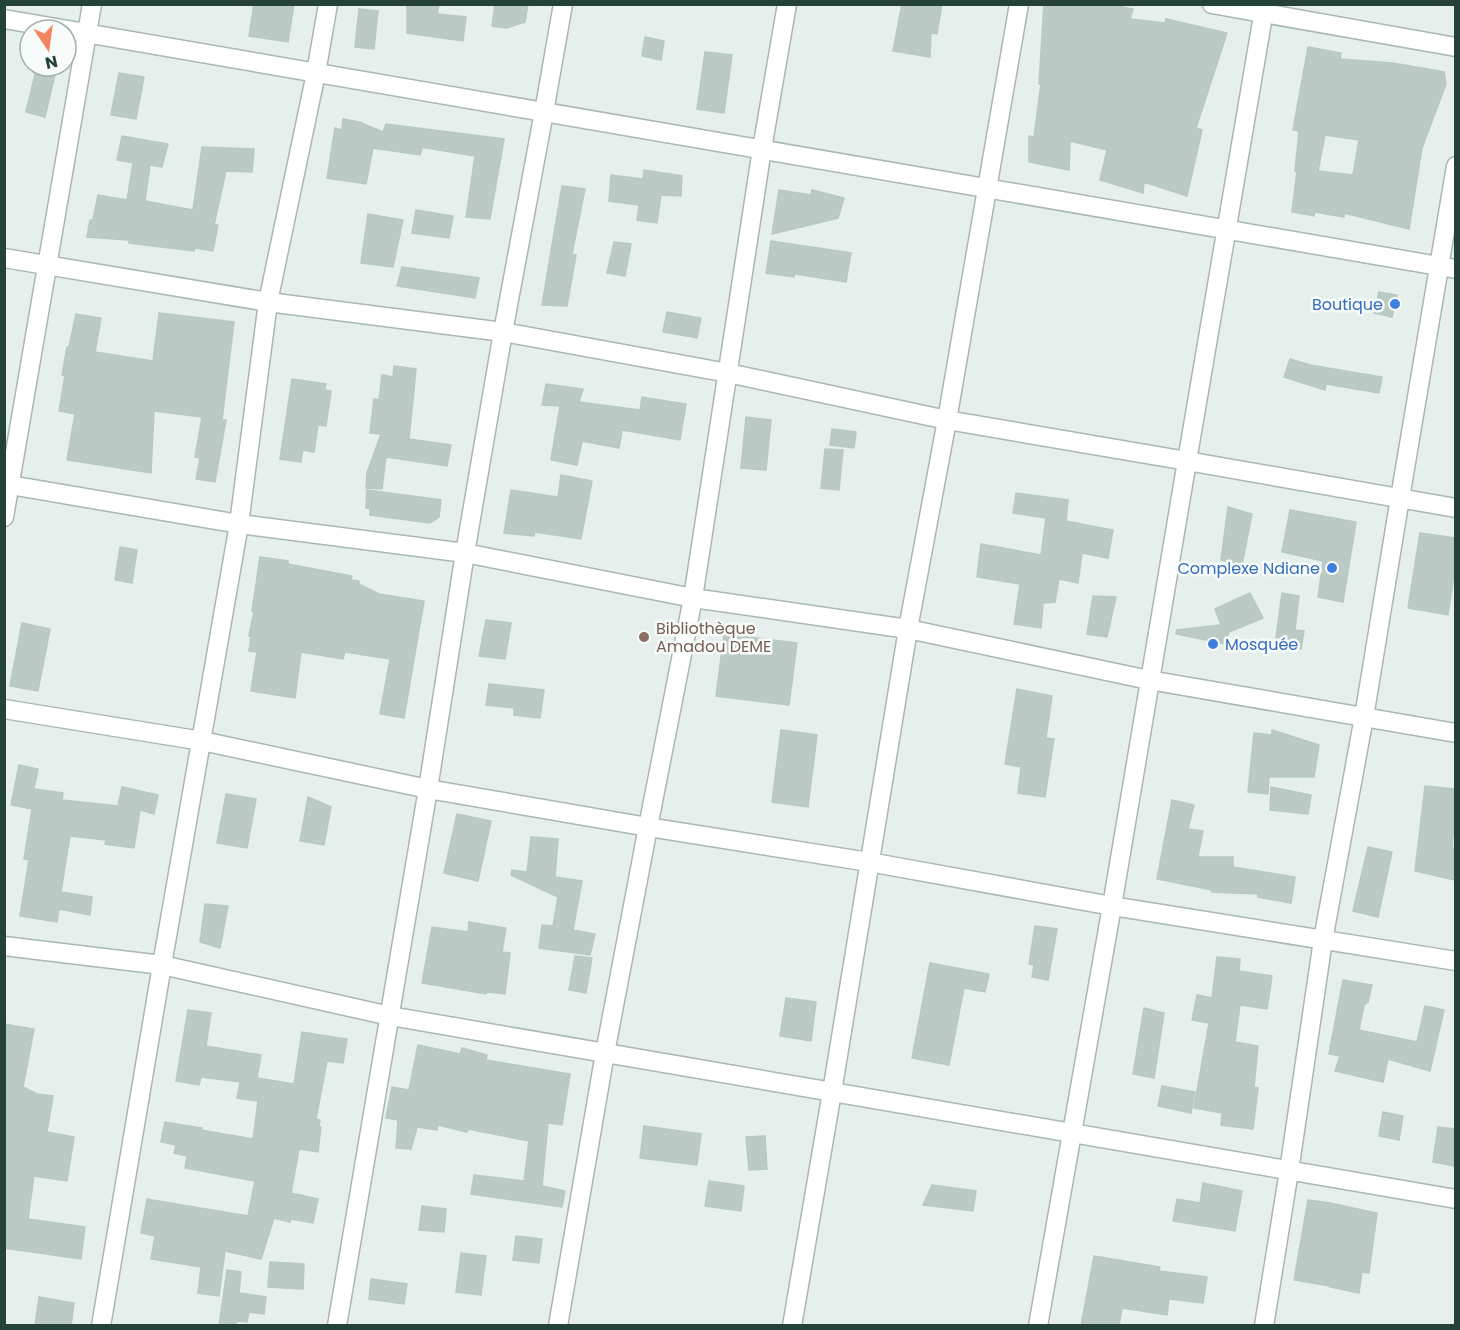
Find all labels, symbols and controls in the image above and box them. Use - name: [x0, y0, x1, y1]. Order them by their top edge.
- north arrow: [18, 18, 78, 78]
- text: N: [43, 50, 60, 75]
- place label: Boutique: [1312, 293, 1383, 316]
- marker: Boutique: [1388, 297, 1402, 311]
- place label: Complexe Ndiane: [1177, 557, 1320, 580]
- marker: Complexe Ndiane: [1325, 561, 1339, 575]
- place label: Bibliothèque Amadou DEME: [656, 617, 771, 658]
- marker: Bibliothèque Amadou DEME: [637, 630, 651, 644]
- place label: Mosquée: [1225, 633, 1298, 656]
- marker: Mosquée: [1206, 637, 1220, 651]

